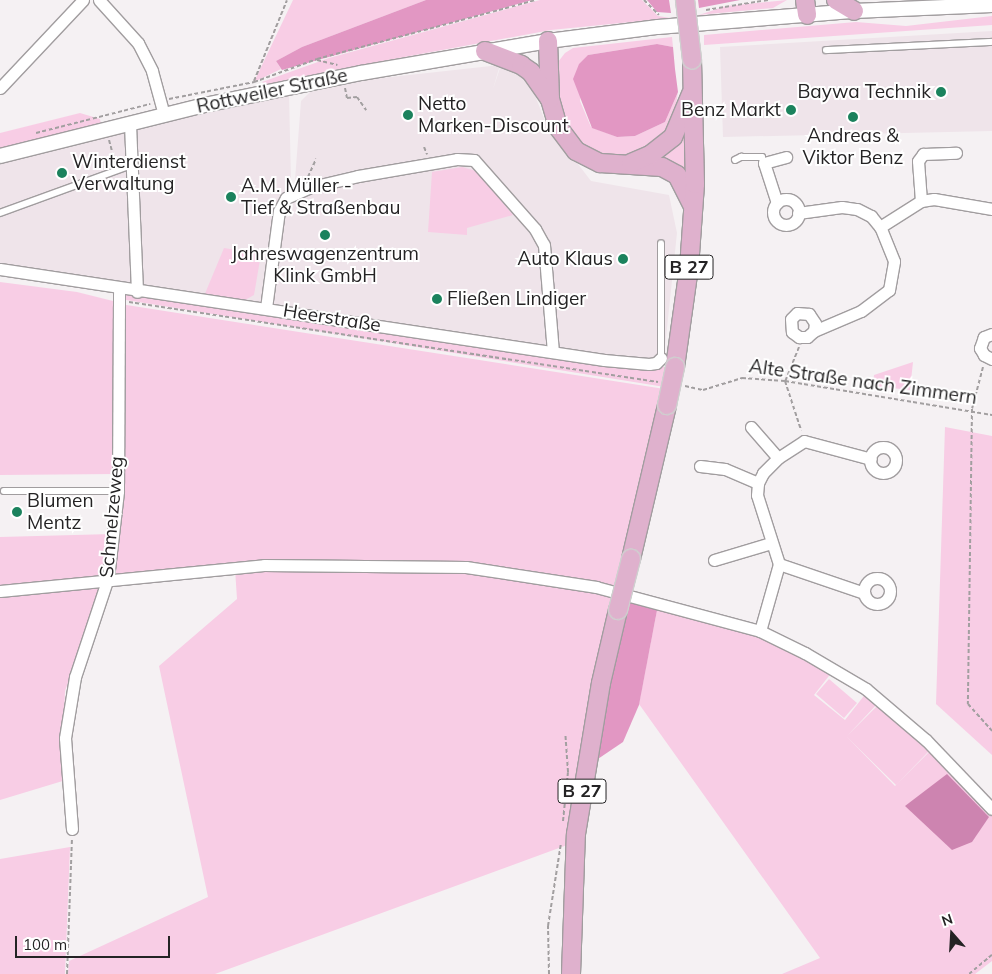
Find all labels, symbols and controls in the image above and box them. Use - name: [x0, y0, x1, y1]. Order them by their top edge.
- street label: Rottweiler Straße: [194, 64, 350, 118]
- place label: Baywa Technik: [797, 81, 931, 103]
- marker: Baywa Technik: [935, 86, 947, 98]
- place label: Netto Marken-Discount: [418, 93, 569, 137]
- place label: Benz Markt: [681, 99, 781, 121]
- marker: Benz Markt: [785, 104, 797, 116]
- marker: Netto Marken-Discount: [402, 109, 414, 121]
- marker: Andreas & Viktor Benz: [847, 111, 859, 123]
- place label: Andreas & Viktor Benz: [803, 125, 903, 169]
- place label: Winterdienst Verwaltung: [72, 151, 186, 195]
- marker: Winterdienst Verwaltung: [56, 167, 68, 179]
- place label: A.M. Müller - Tief & Straßenbau: [241, 175, 400, 219]
- marker: A.M. Müller - Tief & Straßenbau: [225, 191, 237, 203]
- marker: Jahreswagenzentrum Klink GmbH: [319, 229, 331, 241]
- place label: Jahreswagenzentrum Klink GmbH: [231, 243, 419, 287]
- place label: Auto Klaus: [517, 248, 613, 270]
- road number: B 27: [664, 252, 714, 282]
- marker: Auto Klaus: [617, 253, 629, 265]
- place label: Fließen Lindiger: [447, 288, 586, 310]
- marker: Fließen Lindiger: [431, 293, 443, 305]
- street label: Heerstraße: [282, 299, 382, 337]
- street label: Alte Straße nach Zimmern: [748, 355, 978, 409]
- street label: Schmelzeweg: [95, 455, 129, 579]
- place label: Blumen Mentz: [27, 490, 94, 534]
- marker: Blumen Mentz: [11, 506, 23, 518]
- road number: B 27: [557, 776, 607, 806]
- north arrow: [927, 909, 977, 959]
- text: N: [939, 910, 955, 930]
- scale bar: [18, 926, 172, 958]
- text: 100 m: [23, 935, 67, 954]

